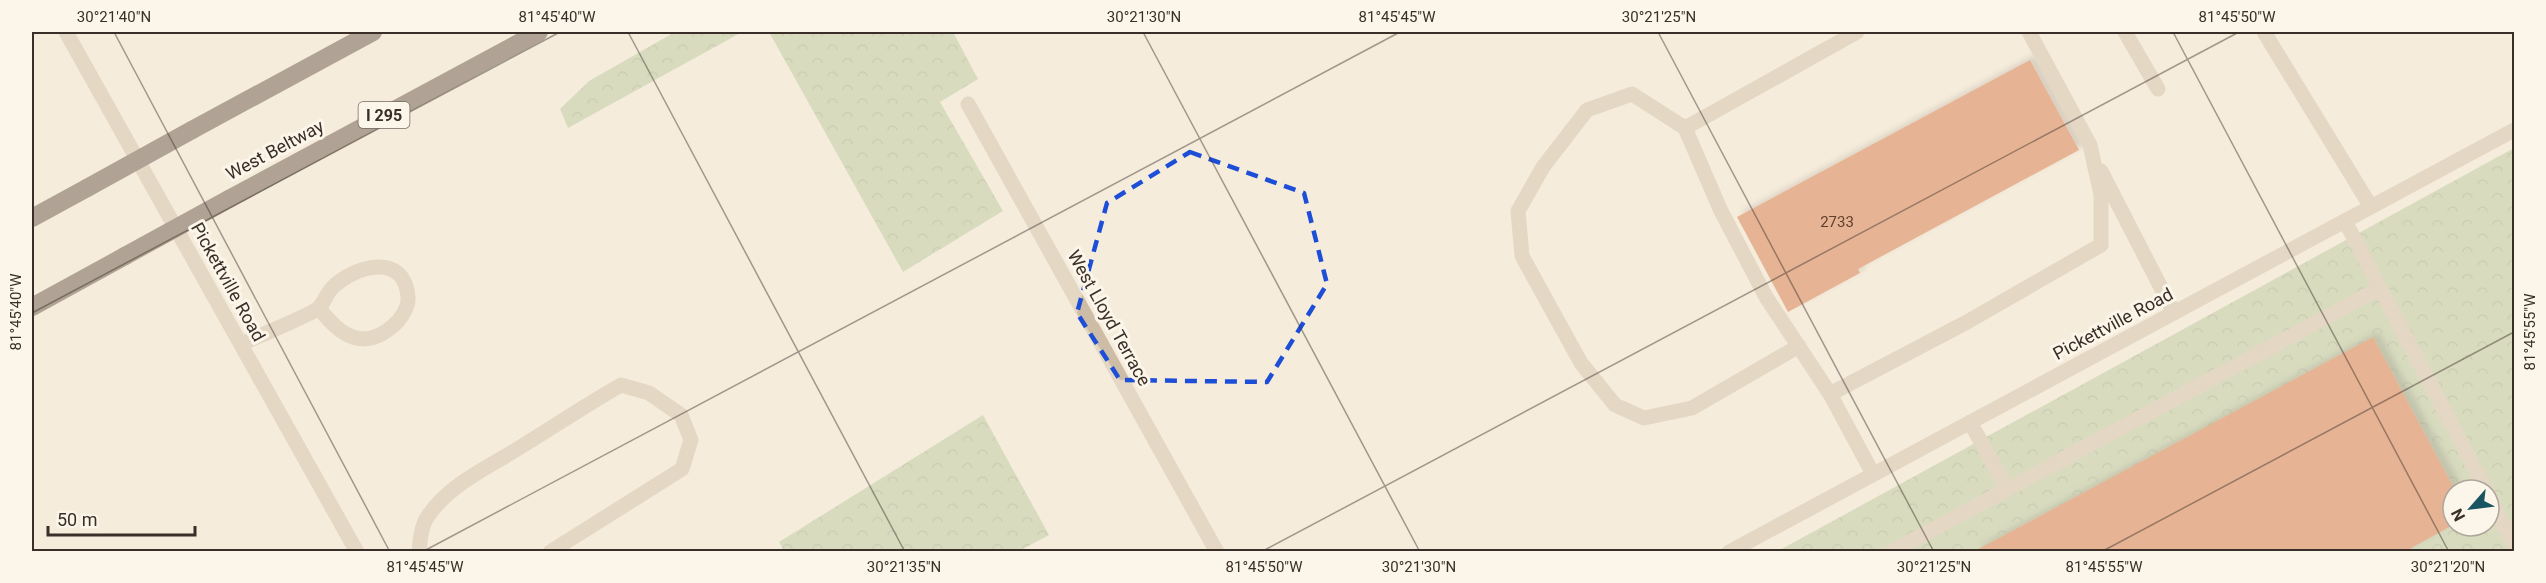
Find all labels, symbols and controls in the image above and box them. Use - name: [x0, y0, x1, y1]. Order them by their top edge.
- text: 30°21'40"N: [77, 8, 151, 26]
- text: 81°45'40"W: [519, 8, 595, 26]
- text: 30°21'30"N: [1107, 8, 1181, 26]
- text: 81°45'45"W: [1359, 8, 1435, 26]
- text: 30°21'25"N: [1622, 8, 1696, 26]
- text: 81°45'50"W: [2199, 8, 2275, 26]
- road number: I 295: [358, 102, 410, 128]
- street label: West Beltway: [222, 115, 328, 184]
- house number: 2733: [1820, 213, 1854, 231]
- street label: Pickettville Road: [187, 219, 270, 345]
- street label: West Lloyd Terrace: [1063, 246, 1155, 389]
- text: 81°45'40"W: [7, 274, 25, 350]
- street label: Pickettville Road: [2049, 283, 2176, 364]
- text: 81°45'55"W: [2521, 294, 2539, 370]
- north arrow: [2441, 478, 2501, 538]
- scale bar: [48, 499, 195, 537]
- text: N: [2447, 505, 2469, 524]
- text: 50 m: [57, 509, 97, 530]
- text: 81°45'45"W: [387, 558, 463, 576]
- text: 30°21'35"N: [867, 558, 941, 576]
- text: 81°45'50"W: [1226, 558, 1302, 576]
- text: 30°21'30"N: [1382, 558, 1456, 576]
- text: 30°21'25"N: [1897, 558, 1971, 576]
- text: 81°45'55"W: [2066, 558, 2142, 576]
- text: 30°21'20"N: [2411, 558, 2485, 576]

